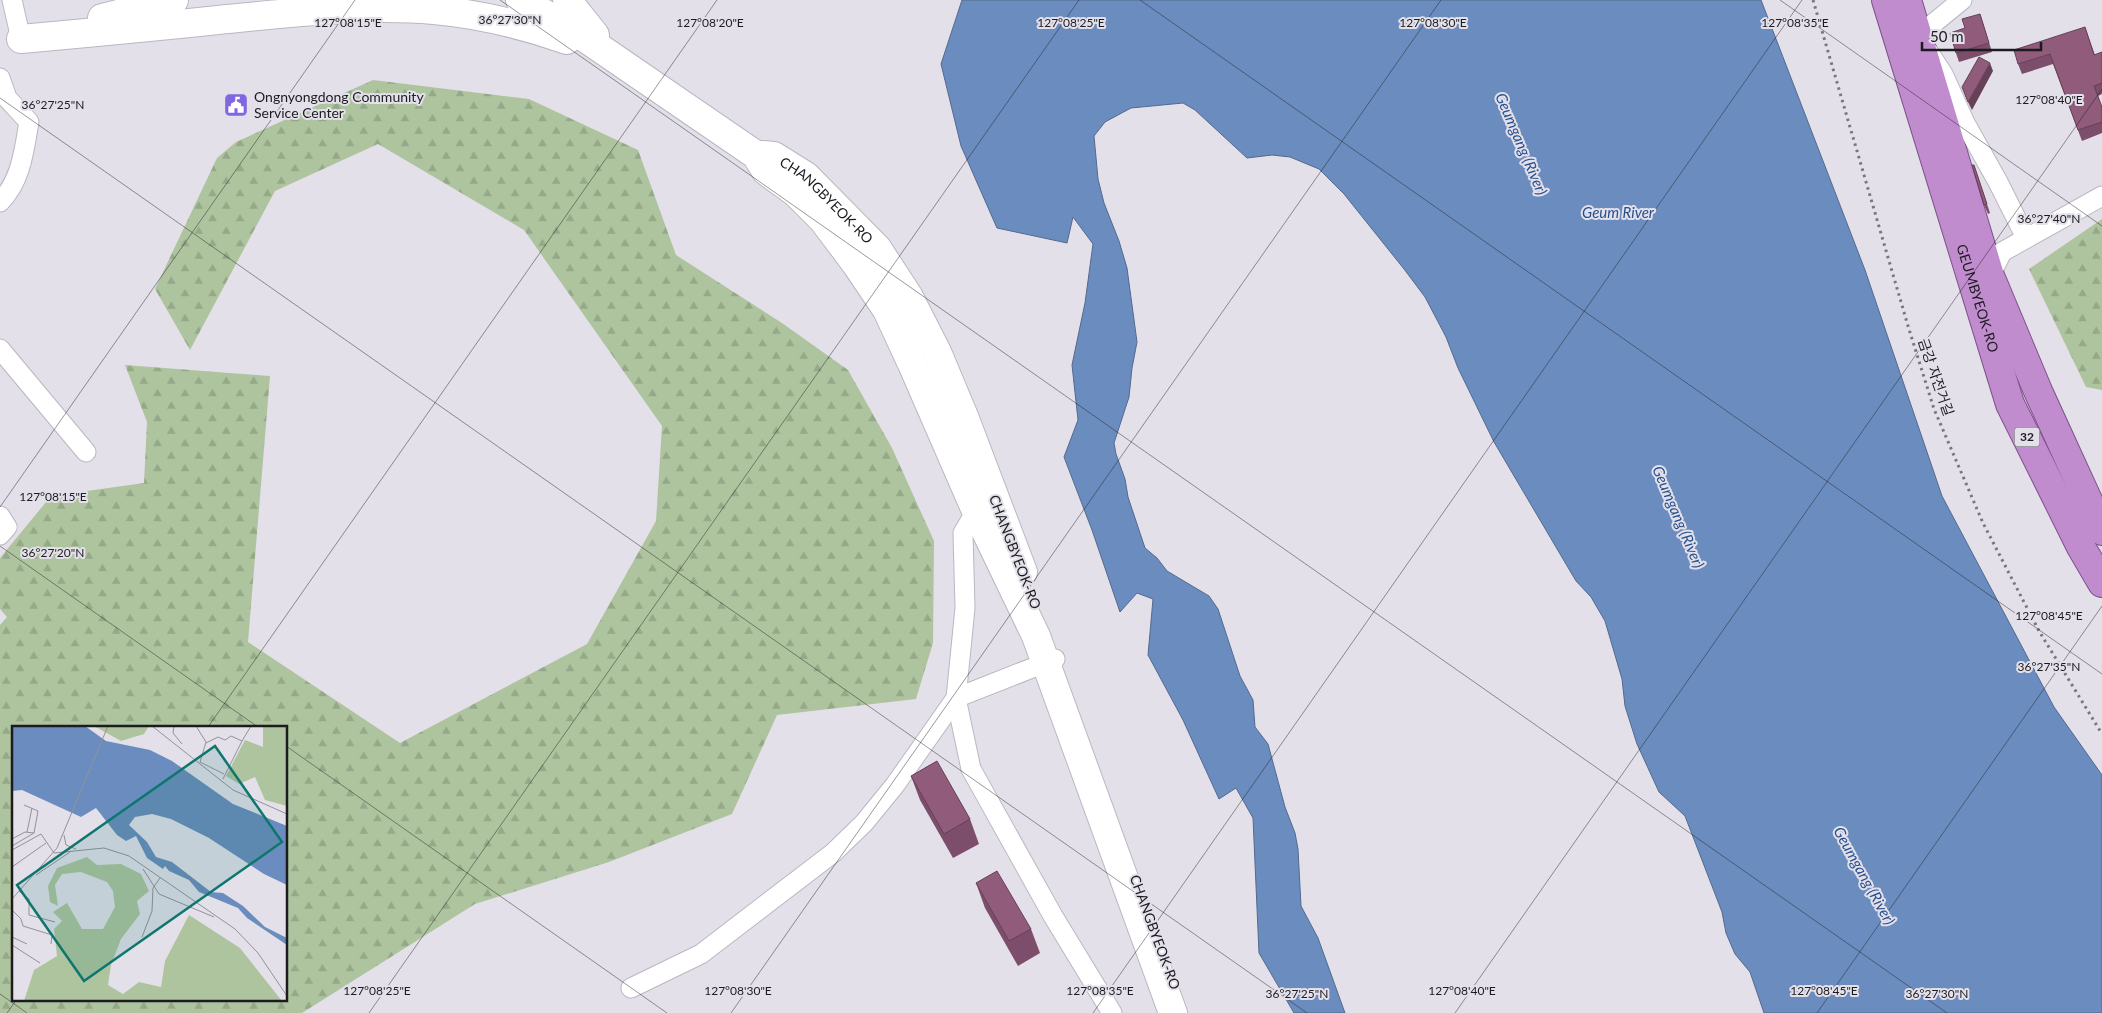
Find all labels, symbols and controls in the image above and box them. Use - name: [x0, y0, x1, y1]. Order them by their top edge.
- text: 36°27'30"N: [479, 12, 541, 27]
- text: 127°08'15"E: [314, 15, 382, 30]
- text: 127°08'20"E: [676, 15, 744, 30]
- text: 127°08'25"E: [1037, 15, 1105, 30]
- text: 127°08'30"E: [1399, 15, 1467, 30]
- text: 127°08'35"E: [1761, 15, 1829, 30]
- scale bar: [1922, 20, 2041, 52]
- text: 50 m: [1930, 27, 1964, 45]
- place label: Ongnyongdong Community Service Center: [254, 88, 424, 121]
- water label: Geumgang (River): [1492, 90, 1552, 198]
- public building icon: Ongnyongdong Community Service Center: [223, 92, 249, 118]
- text: 127°08'40"E: [2015, 92, 2083, 107]
- text: 36°27'25"N: [22, 97, 84, 112]
- street label: CHANGBYEOK-RO: [777, 153, 877, 247]
- water label: Geum River: [1582, 203, 1655, 221]
- text: 36°27'40"N: [2018, 211, 2080, 226]
- street label: GEUMBYEOK-RO: [1953, 242, 2003, 354]
- street label: 금강 자전거길: [1915, 336, 1958, 418]
- road number: 32: [2014, 428, 2040, 447]
- water label: Geumgang (River): [1649, 463, 1709, 571]
- text: 127°08'15"E: [19, 489, 87, 504]
- street label: CHANGBYEOK-RO: [986, 492, 1045, 611]
- text: 36°27'20"N: [22, 545, 84, 560]
- text: 127°08'45"E: [2015, 608, 2083, 623]
- text: 36°27'35"N: [2018, 659, 2080, 674]
- inset map: [12, 726, 288, 1000]
- water label: Geumgang (River): [1830, 823, 1899, 928]
- street label: CHANGBYEOK-RO: [1127, 872, 1184, 992]
- text: 127°08'25"E: [343, 983, 411, 998]
- text: 127°08'30"E: [704, 983, 772, 998]
- text: 127°08'35"E: [1066, 983, 1134, 998]
- text: 127°08'40"E: [1428, 983, 1496, 998]
- text: 127°08'45"E: [1790, 983, 1858, 998]
- text: 36°27'25"N: [1266, 986, 1328, 1001]
- text: 36°27'30"N: [1906, 986, 1968, 1001]

